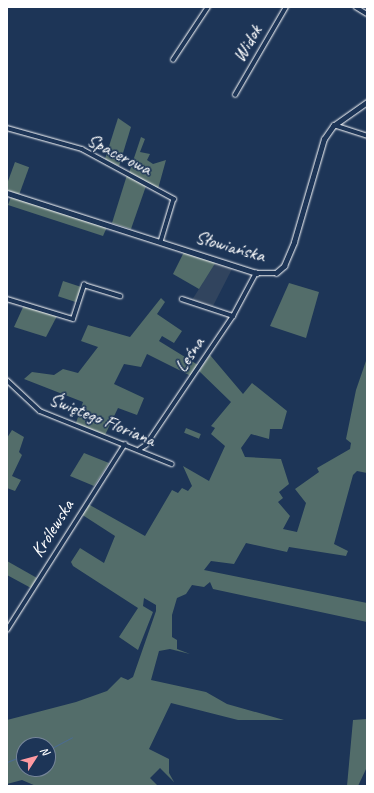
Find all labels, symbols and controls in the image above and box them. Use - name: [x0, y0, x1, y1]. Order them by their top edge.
- street label: Widok: [228, 21, 268, 67]
- street label: Spacerowa: [83, 129, 155, 181]
- street label: Słowiańska: [193, 226, 267, 268]
- street label: Leśna: [170, 333, 210, 377]
- street label: Świętego Floriana: [45, 388, 159, 452]
- street label: Królewska: [27, 496, 79, 562]
- north arrow: [16, 737, 56, 777]
- text: N: [37, 744, 53, 757]

